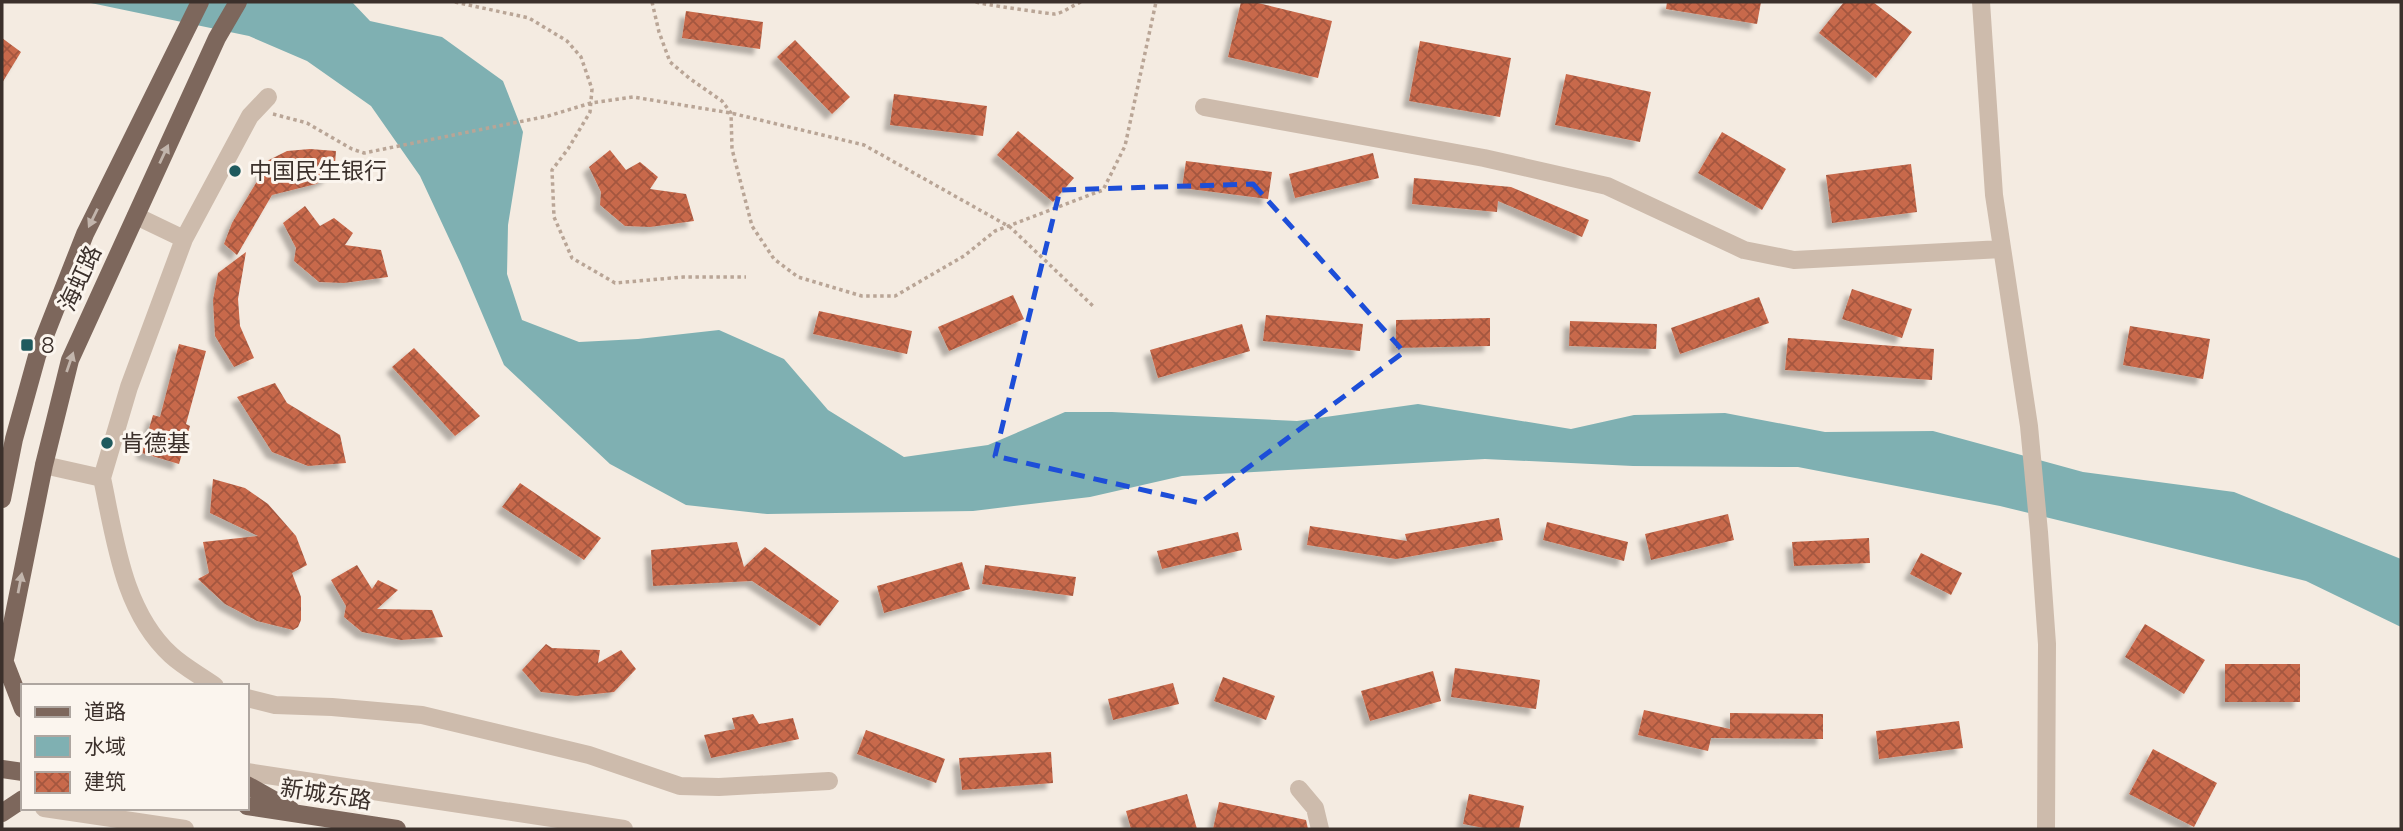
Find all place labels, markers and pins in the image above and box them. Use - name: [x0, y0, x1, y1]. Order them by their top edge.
- place label: 中国民生银行: [249, 157, 387, 184]
- marker: 中国民生银行: [227, 163, 243, 179]
- place label: 8: [41, 331, 55, 358]
- marker: 8: [19, 337, 35, 353]
- place label: 肯德基: [121, 429, 190, 456]
- marker: 肯德基: [99, 435, 115, 451]

